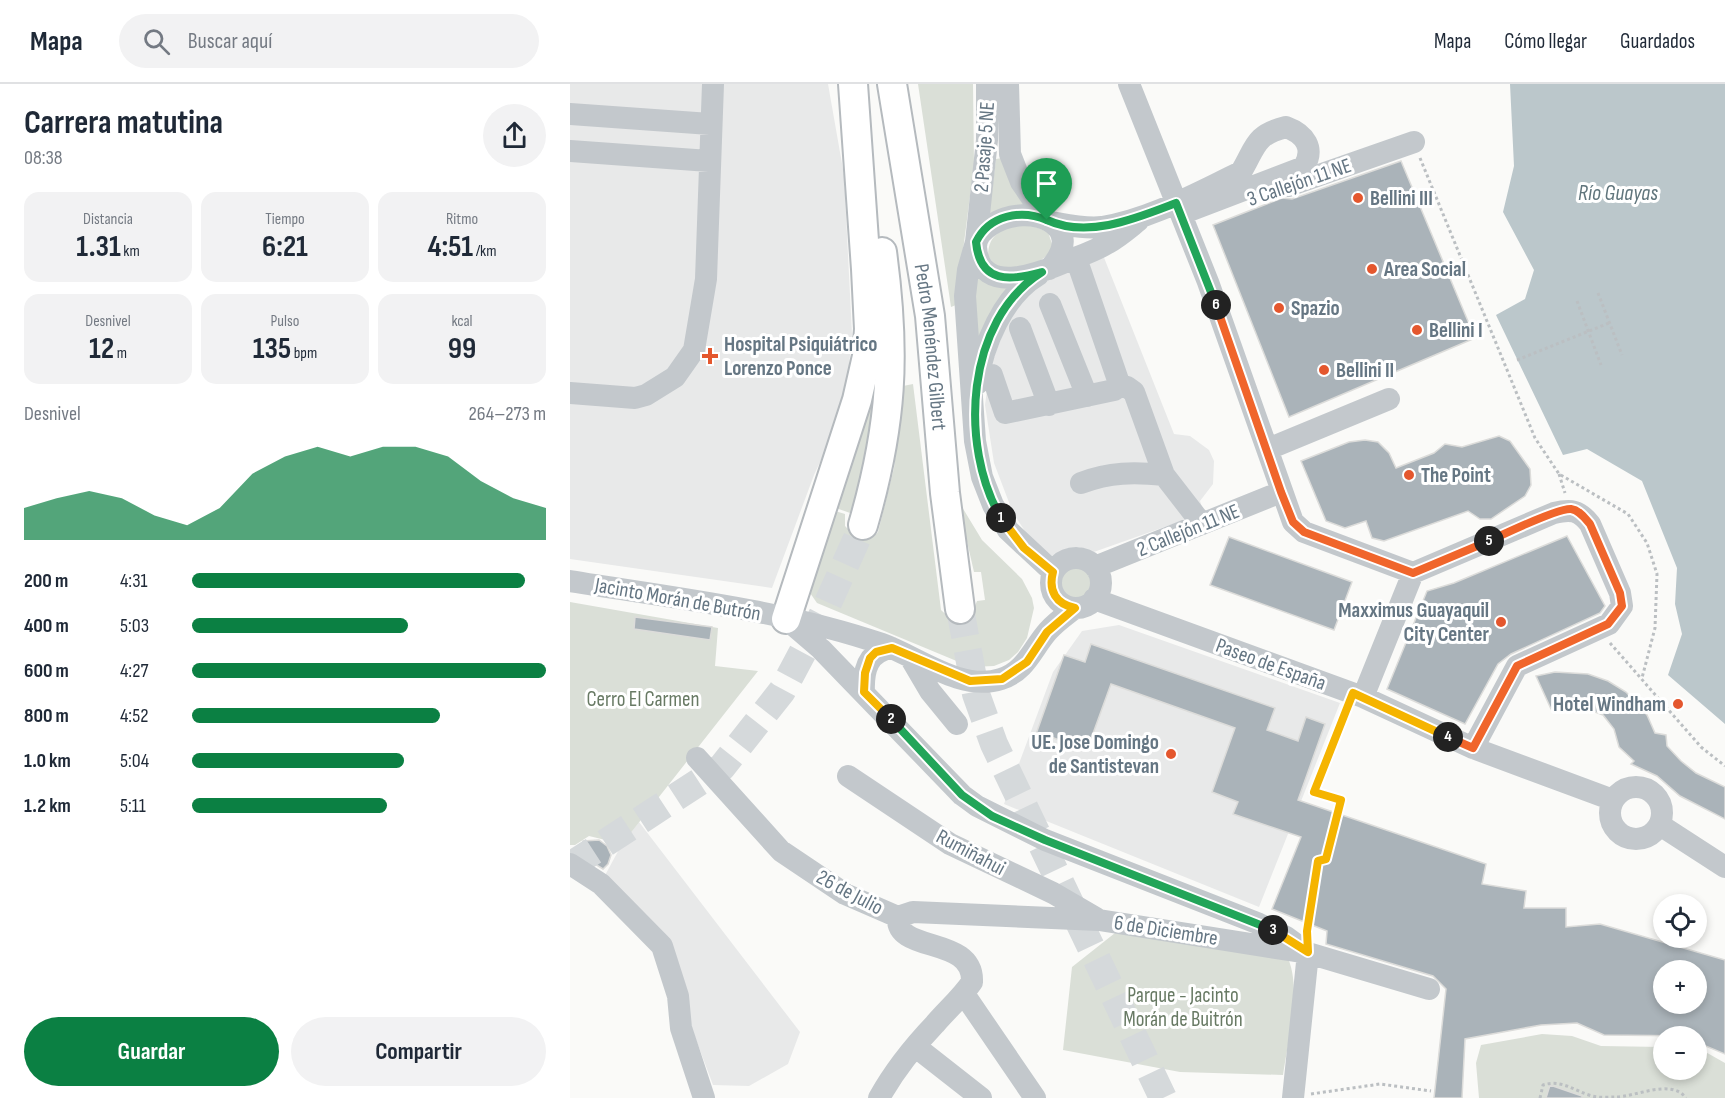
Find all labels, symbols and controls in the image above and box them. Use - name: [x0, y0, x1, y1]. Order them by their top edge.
- search box: [119, 14, 539, 68]
- text: Mapa: [30, 25, 83, 58]
- icon: search: [140, 25, 173, 58]
- text: Buscar aquí: [188, 28, 272, 55]
- text: Mapa: [1434, 29, 1471, 54]
- text: Cómo llegar: [1504, 29, 1587, 54]
- text: Guardados: [1620, 29, 1695, 54]
- street label: 2 Pasaje 5 NE: [969, 101, 1000, 193]
- text: Carrera matutina: [24, 103, 223, 143]
- button: share: [483, 104, 546, 167]
- text: 08:38: [24, 146, 63, 170]
- street label: 3 Callejón 11 NE: [1244, 153, 1355, 212]
- pin: [1021, 158, 1072, 220]
- icon: arrive: [1030, 167, 1063, 200]
- water label: Río Guayas: [1578, 180, 1658, 207]
- place label: Bellini III: [1370, 186, 1433, 211]
- marker: Bellini III: [1351, 191, 1365, 205]
- text: Distancia: [83, 210, 133, 229]
- text: Tiempo: [265, 210, 305, 229]
- text: Ritmo: [446, 210, 478, 229]
- text: 1.31: [76, 229, 121, 265]
- text: 6:21: [262, 229, 308, 265]
- text: 4:51: [428, 229, 473, 265]
- text: km: [121, 242, 140, 261]
- text: /km: [473, 242, 496, 261]
- place label: Area Social: [1383, 257, 1466, 282]
- street label: Pedro Menéndez Gilbert: [909, 262, 952, 431]
- marker: Area Social: [1365, 262, 1379, 276]
- pin: 6: [1201, 290, 1231, 320]
- text: 6: [1212, 295, 1220, 314]
- place label: Spazio: [1291, 296, 1340, 321]
- marker: Spazio: [1272, 301, 1286, 315]
- text: Desnivel: [85, 312, 131, 331]
- text: Pulso: [271, 312, 299, 331]
- text: kcal: [451, 312, 473, 331]
- place label: Bellini I: [1429, 318, 1483, 343]
- marker: Bellini I: [1410, 323, 1424, 337]
- text: 12: [89, 331, 114, 367]
- text: 135: [253, 331, 291, 367]
- text: 99: [448, 331, 476, 367]
- place label: Hospital Psiquiátrico Lorenzo Ponce: [724, 332, 877, 381]
- text: m: [114, 344, 127, 363]
- text: bpm: [291, 344, 317, 363]
- marker: Hospital Psiquiátrico Lorenzo Ponce: [701, 347, 719, 365]
- place label: Bellini II: [1336, 358, 1394, 383]
- marker: Bellini II: [1317, 363, 1331, 377]
- text: Desnivel: [24, 402, 81, 426]
- text: 264–273 m: [468, 402, 546, 426]
- place label: The Point: [1421, 463, 1491, 488]
- marker: The Point: [1402, 468, 1416, 482]
- street label: 2 Callejón 11 NE: [1133, 499, 1243, 562]
- pin: 1: [986, 503, 1016, 533]
- text: 1: [998, 508, 1004, 527]
- pin: 5: [1474, 526, 1504, 556]
- text: 5: [1485, 531, 1493, 550]
- text: 200 m: [24, 569, 68, 593]
- text: 4:31: [120, 569, 148, 593]
- street label: Jacinto Morán de Butrón: [592, 572, 763, 626]
- place label: Maxximus Guayaquil City Center: [1338, 598, 1490, 647]
- text: 400 m: [24, 614, 69, 638]
- text: 5:03: [120, 614, 149, 638]
- marker: Maxximus Guayaquil City Center: [1494, 615, 1508, 629]
- street label: Paseo de España: [1212, 633, 1329, 696]
- text: 600 m: [24, 659, 69, 683]
- text: 4:27: [120, 659, 148, 683]
- park label: Cerro El Carmen: [587, 687, 699, 712]
- place label: Hotel Windham: [1553, 692, 1666, 717]
- marker: Hotel Windham: [1671, 697, 1685, 711]
- text: 800 m: [24, 704, 69, 728]
- text: 4:52: [120, 704, 148, 728]
- pin: 2: [876, 704, 906, 734]
- text: 2: [887, 709, 895, 728]
- pin: 4: [1433, 722, 1463, 752]
- text: 4: [1444, 727, 1452, 746]
- place label: UE. Jose Domingo de Santistevan: [1031, 730, 1159, 779]
- marker: UE. Jose Domingo de Santistevan: [1164, 747, 1178, 761]
- text: 1.0 km: [24, 749, 71, 773]
- text: 5:04: [120, 749, 149, 773]
- text: 1.2 km: [24, 794, 71, 818]
- text: 5:11: [120, 794, 146, 818]
- street label: Rumiñahui: [932, 824, 1010, 881]
- street label: 26 de Julio: [812, 865, 887, 920]
- map controls: [1653, 894, 1707, 1080]
- button: locate: [1653, 894, 1707, 948]
- street label: 6 de Diciembre: [1112, 910, 1219, 951]
- pin: 3: [1258, 915, 1288, 945]
- text: 3: [1269, 920, 1277, 939]
- button: +: [1653, 960, 1707, 1014]
- park label: Parque - Jacinto Morán de Buitrón: [1123, 983, 1243, 1032]
- button: Guardar: [24, 1017, 279, 1086]
- button: Compartir: [291, 1017, 546, 1086]
- button: −: [1653, 1026, 1707, 1080]

